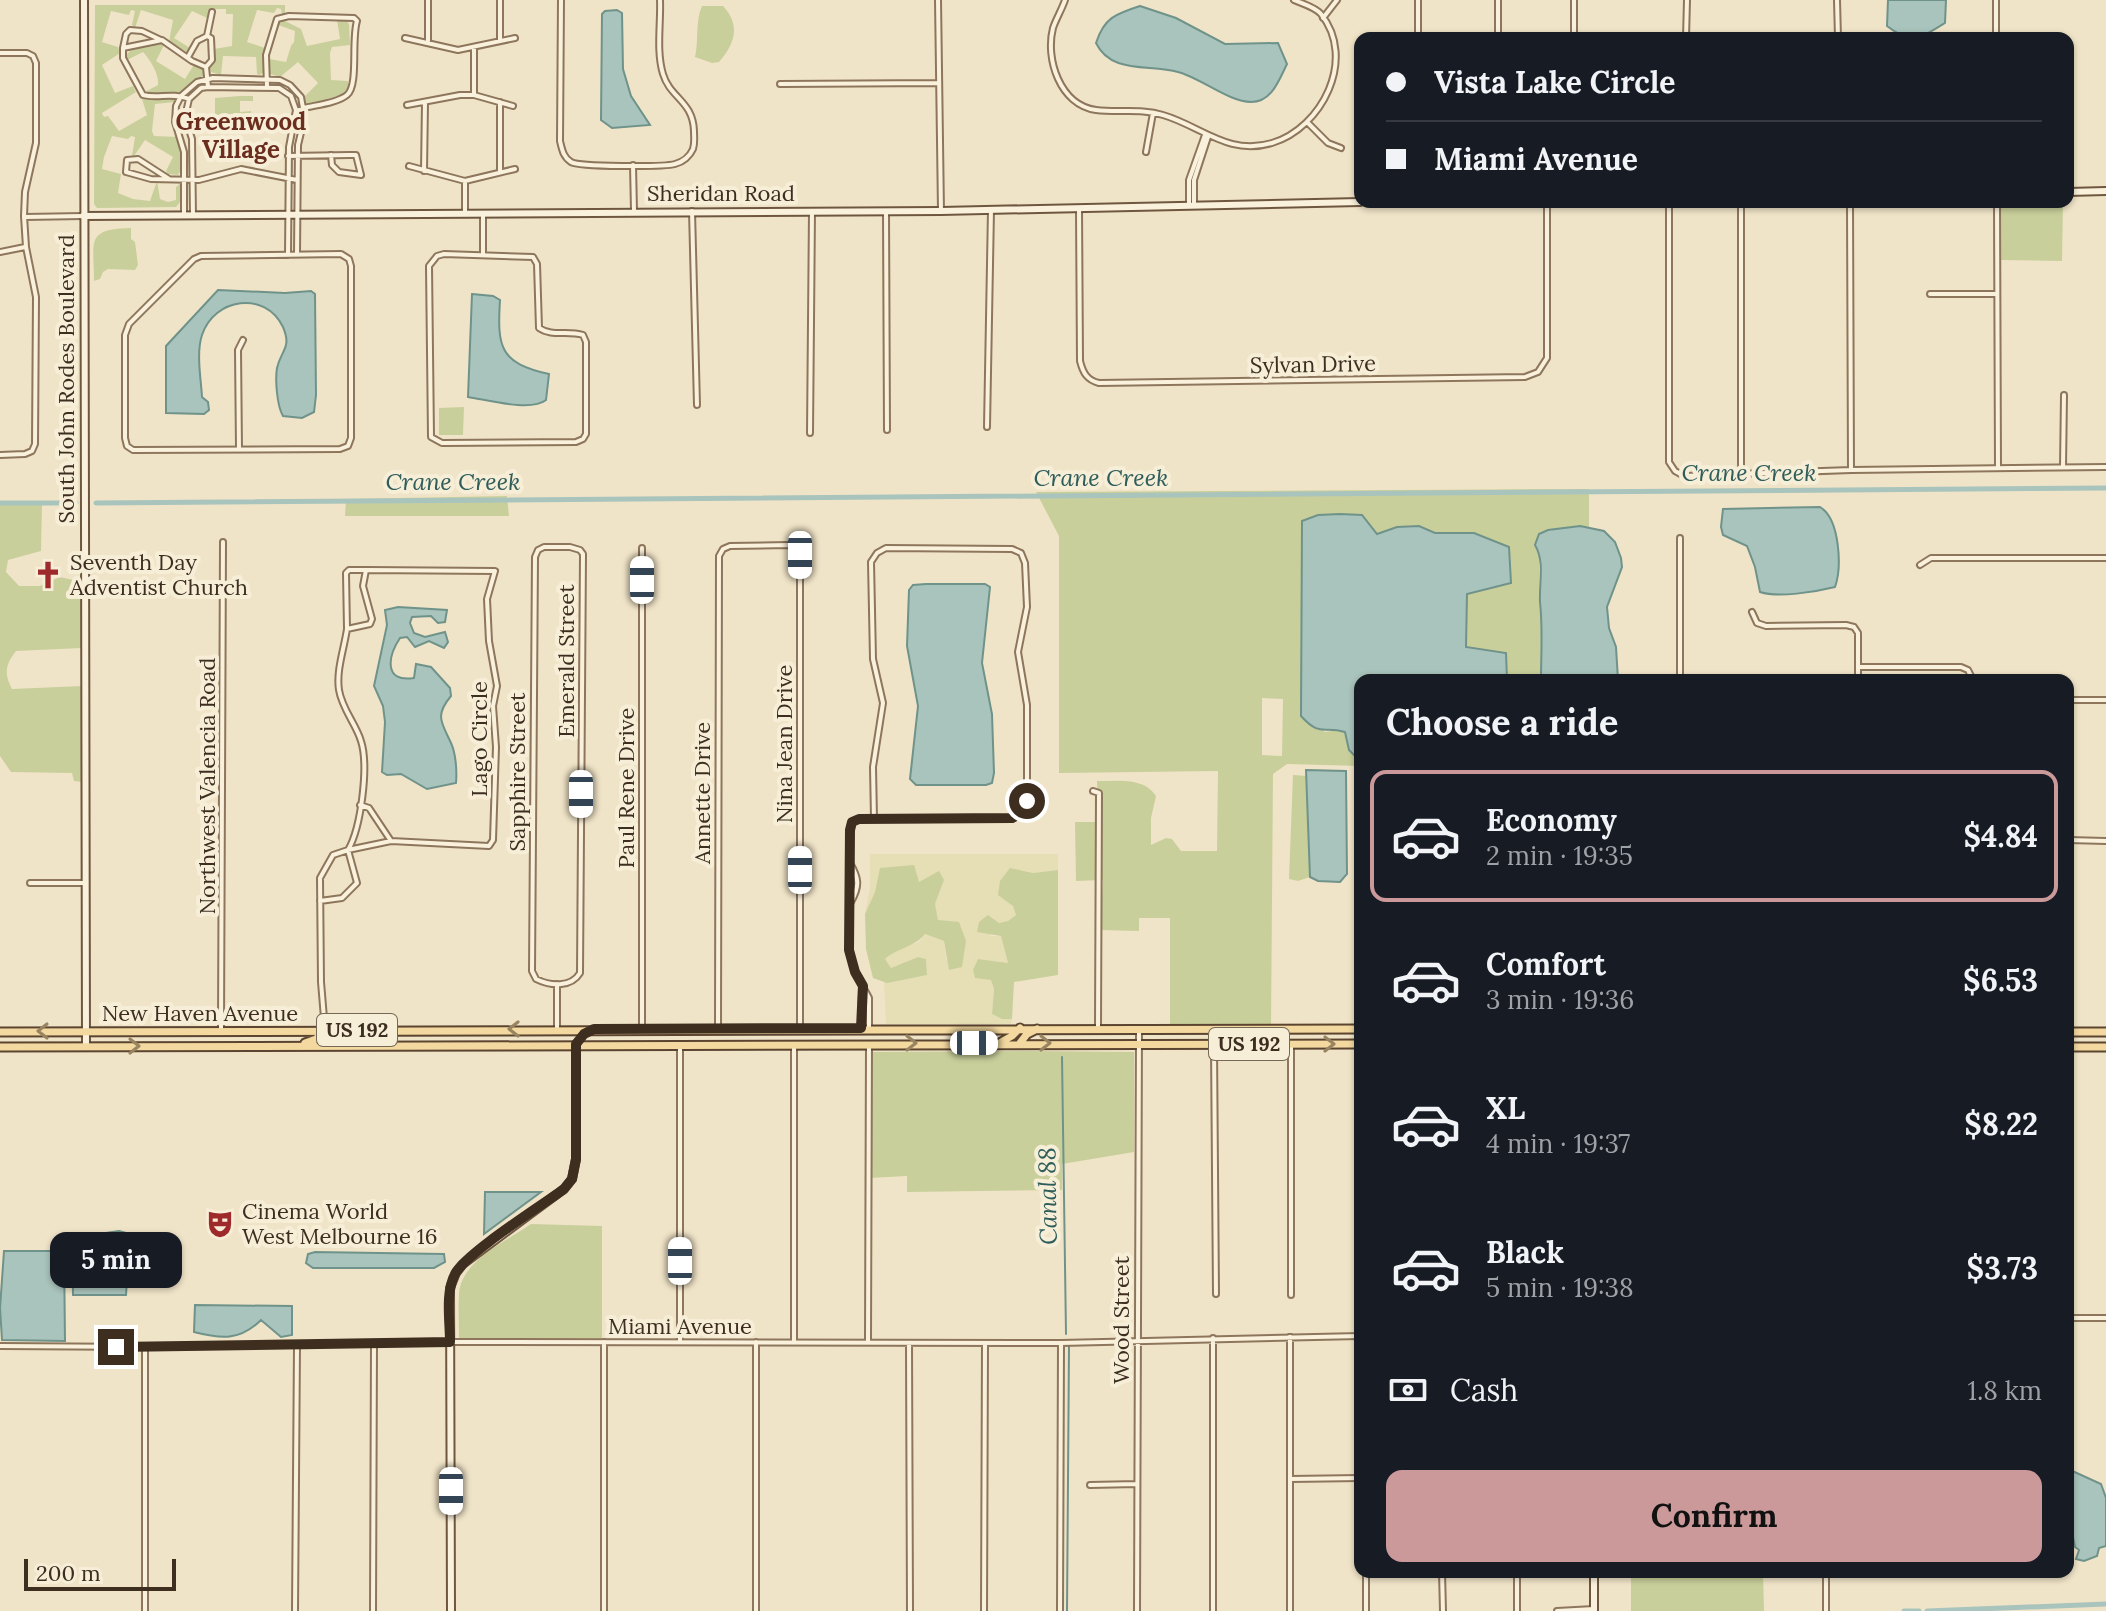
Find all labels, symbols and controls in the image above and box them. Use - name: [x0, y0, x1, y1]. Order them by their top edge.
- text: Vista Lake Circle: [1434, 63, 1675, 101]
- district label: Greenwood Village: [176, 106, 306, 165]
- text: Miami Avenue: [1434, 140, 1638, 178]
- street label: Sheridan Road: [647, 179, 795, 207]
- street label: South John Rodes Boulevard: [52, 234, 80, 524]
- street label: Sylvan Drive: [1250, 349, 1376, 379]
- water label: Crane Creek: [1681, 457, 1817, 488]
- water label: Crane Creek: [1033, 462, 1169, 493]
- water label: Crane Creek: [385, 466, 521, 497]
- car: [788, 531, 812, 579]
- place label: Seventh Day Adventist Church: [69, 548, 248, 601]
- car: [630, 556, 654, 604]
- church icon: Seventh Day Adventist Church: [33, 560, 63, 590]
- street label: Emerald Street: [552, 584, 580, 738]
- street label: Northwest Valencia Road: [193, 658, 221, 914]
- street label: Nina Jean Drive: [770, 665, 798, 823]
- street label: Lago Circle: [465, 681, 493, 797]
- street label: Sapphire Street: [503, 692, 531, 851]
- text: Choose a ride: [1386, 699, 1618, 745]
- street label: Paul Rene Drive: [612, 707, 640, 868]
- street label: Annette Drive: [688, 722, 716, 865]
- car: [569, 770, 593, 818]
- route start: [1009, 783, 1045, 819]
- icon: car: [1390, 800, 1462, 872]
- text: Economy: [1486, 801, 1617, 839]
- text: $4.84: [1963, 817, 2038, 855]
- text: 2 min · 19:35: [1486, 839, 1633, 872]
- car: [788, 846, 812, 894]
- icon: car: [1390, 944, 1462, 1016]
- text: Comfort: [1486, 945, 1606, 983]
- text: $6.53: [1963, 961, 2038, 999]
- text: 3 min · 19:36: [1486, 983, 1634, 1016]
- street label: New Haven Avenue: [102, 999, 298, 1027]
- road number: US 192: [317, 1014, 397, 1046]
- one-way arrow: [507, 1020, 520, 1038]
- one-way arrow: [36, 1022, 49, 1040]
- road number: US 192: [1209, 1028, 1289, 1060]
- car: [950, 1031, 998, 1055]
- one-way arrow: [905, 1034, 918, 1052]
- one-way arrow: [1039, 1034, 1052, 1052]
- one-way arrow: [1323, 1035, 1336, 1053]
- one-way arrow: [128, 1037, 141, 1055]
- icon: car: [1390, 1088, 1462, 1160]
- text: XL: [1486, 1089, 1525, 1127]
- text: $8.22: [1964, 1105, 2038, 1143]
- text: 4 min · 19:37: [1486, 1127, 1630, 1160]
- water label: Canal 88: [1031, 1147, 1064, 1245]
- place label: Cinema World West Melbourne 16: [242, 1197, 438, 1250]
- theatre icon: Cinema World West Melbourne 16: [205, 1209, 235, 1239]
- callout: 5 min: [50, 1231, 182, 1287]
- icon: car: [1390, 1232, 1462, 1304]
- text: Black: [1486, 1233, 1564, 1271]
- car: [668, 1237, 692, 1285]
- text: 5 min: [81, 1243, 151, 1276]
- text: $3.73: [1967, 1249, 2038, 1287]
- street label: Wood Street: [1107, 1255, 1135, 1384]
- text: 5 min · 19:38: [1486, 1271, 1634, 1304]
- street label: Miami Avenue: [608, 1312, 752, 1340]
- route end: [98, 1329, 134, 1365]
- icon: cash: [1386, 1368, 1430, 1412]
- text: Cash: [1450, 1371, 1518, 1409]
- text: 1.8 km: [1967, 1374, 2042, 1407]
- car: [439, 1467, 463, 1515]
- button: Confirm: [1386, 1470, 2042, 1562]
- scale bar: [24, 1555, 176, 1591]
- text: 200 m: [36, 1559, 101, 1587]

